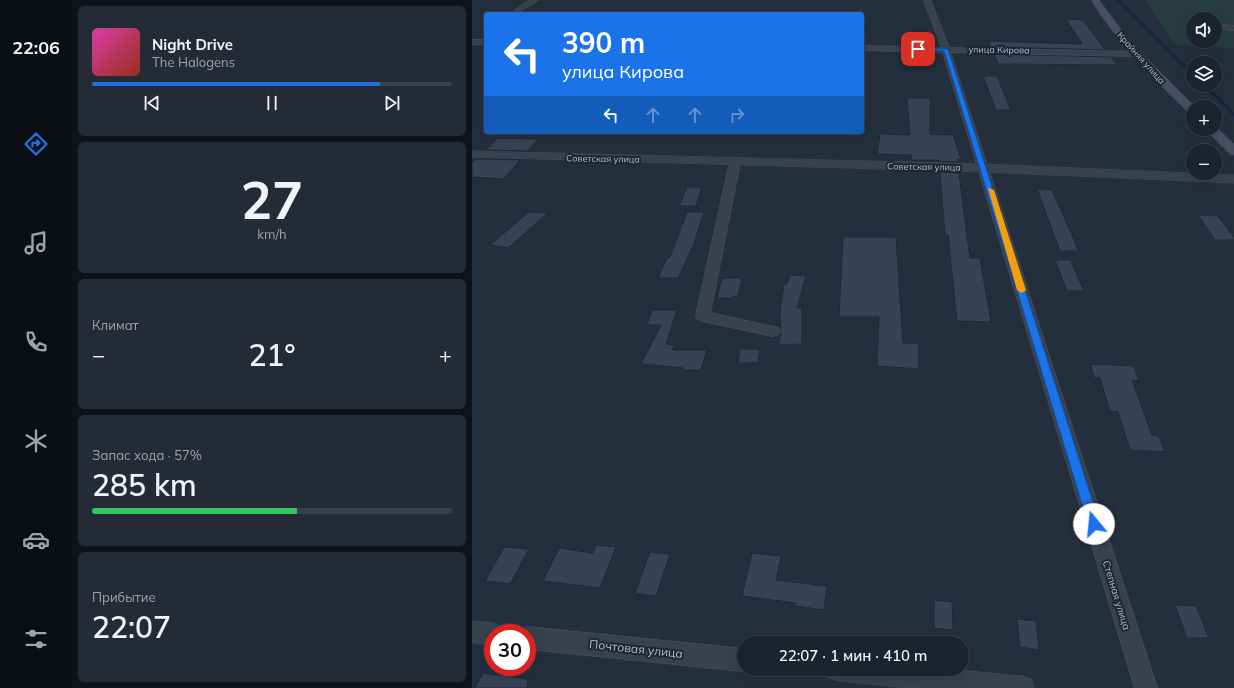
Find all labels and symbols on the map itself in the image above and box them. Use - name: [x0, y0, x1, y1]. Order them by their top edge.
- street label: Крайняя улица: [1114, 29, 1168, 87]
- pin: [901, 32, 935, 66]
- street label: улица Кирова: [968, 43, 1030, 57]
- street label: Советская улица: [566, 152, 640, 166]
- street label: Советская улица: [887, 160, 961, 174]
- position arrow: [1073, 503, 1115, 545]
- street label: Степная улица: [1100, 559, 1133, 632]
- speed limit sign: 30: [484, 624, 536, 676]
- street label: Почтовая улица: [589, 636, 684, 661]

